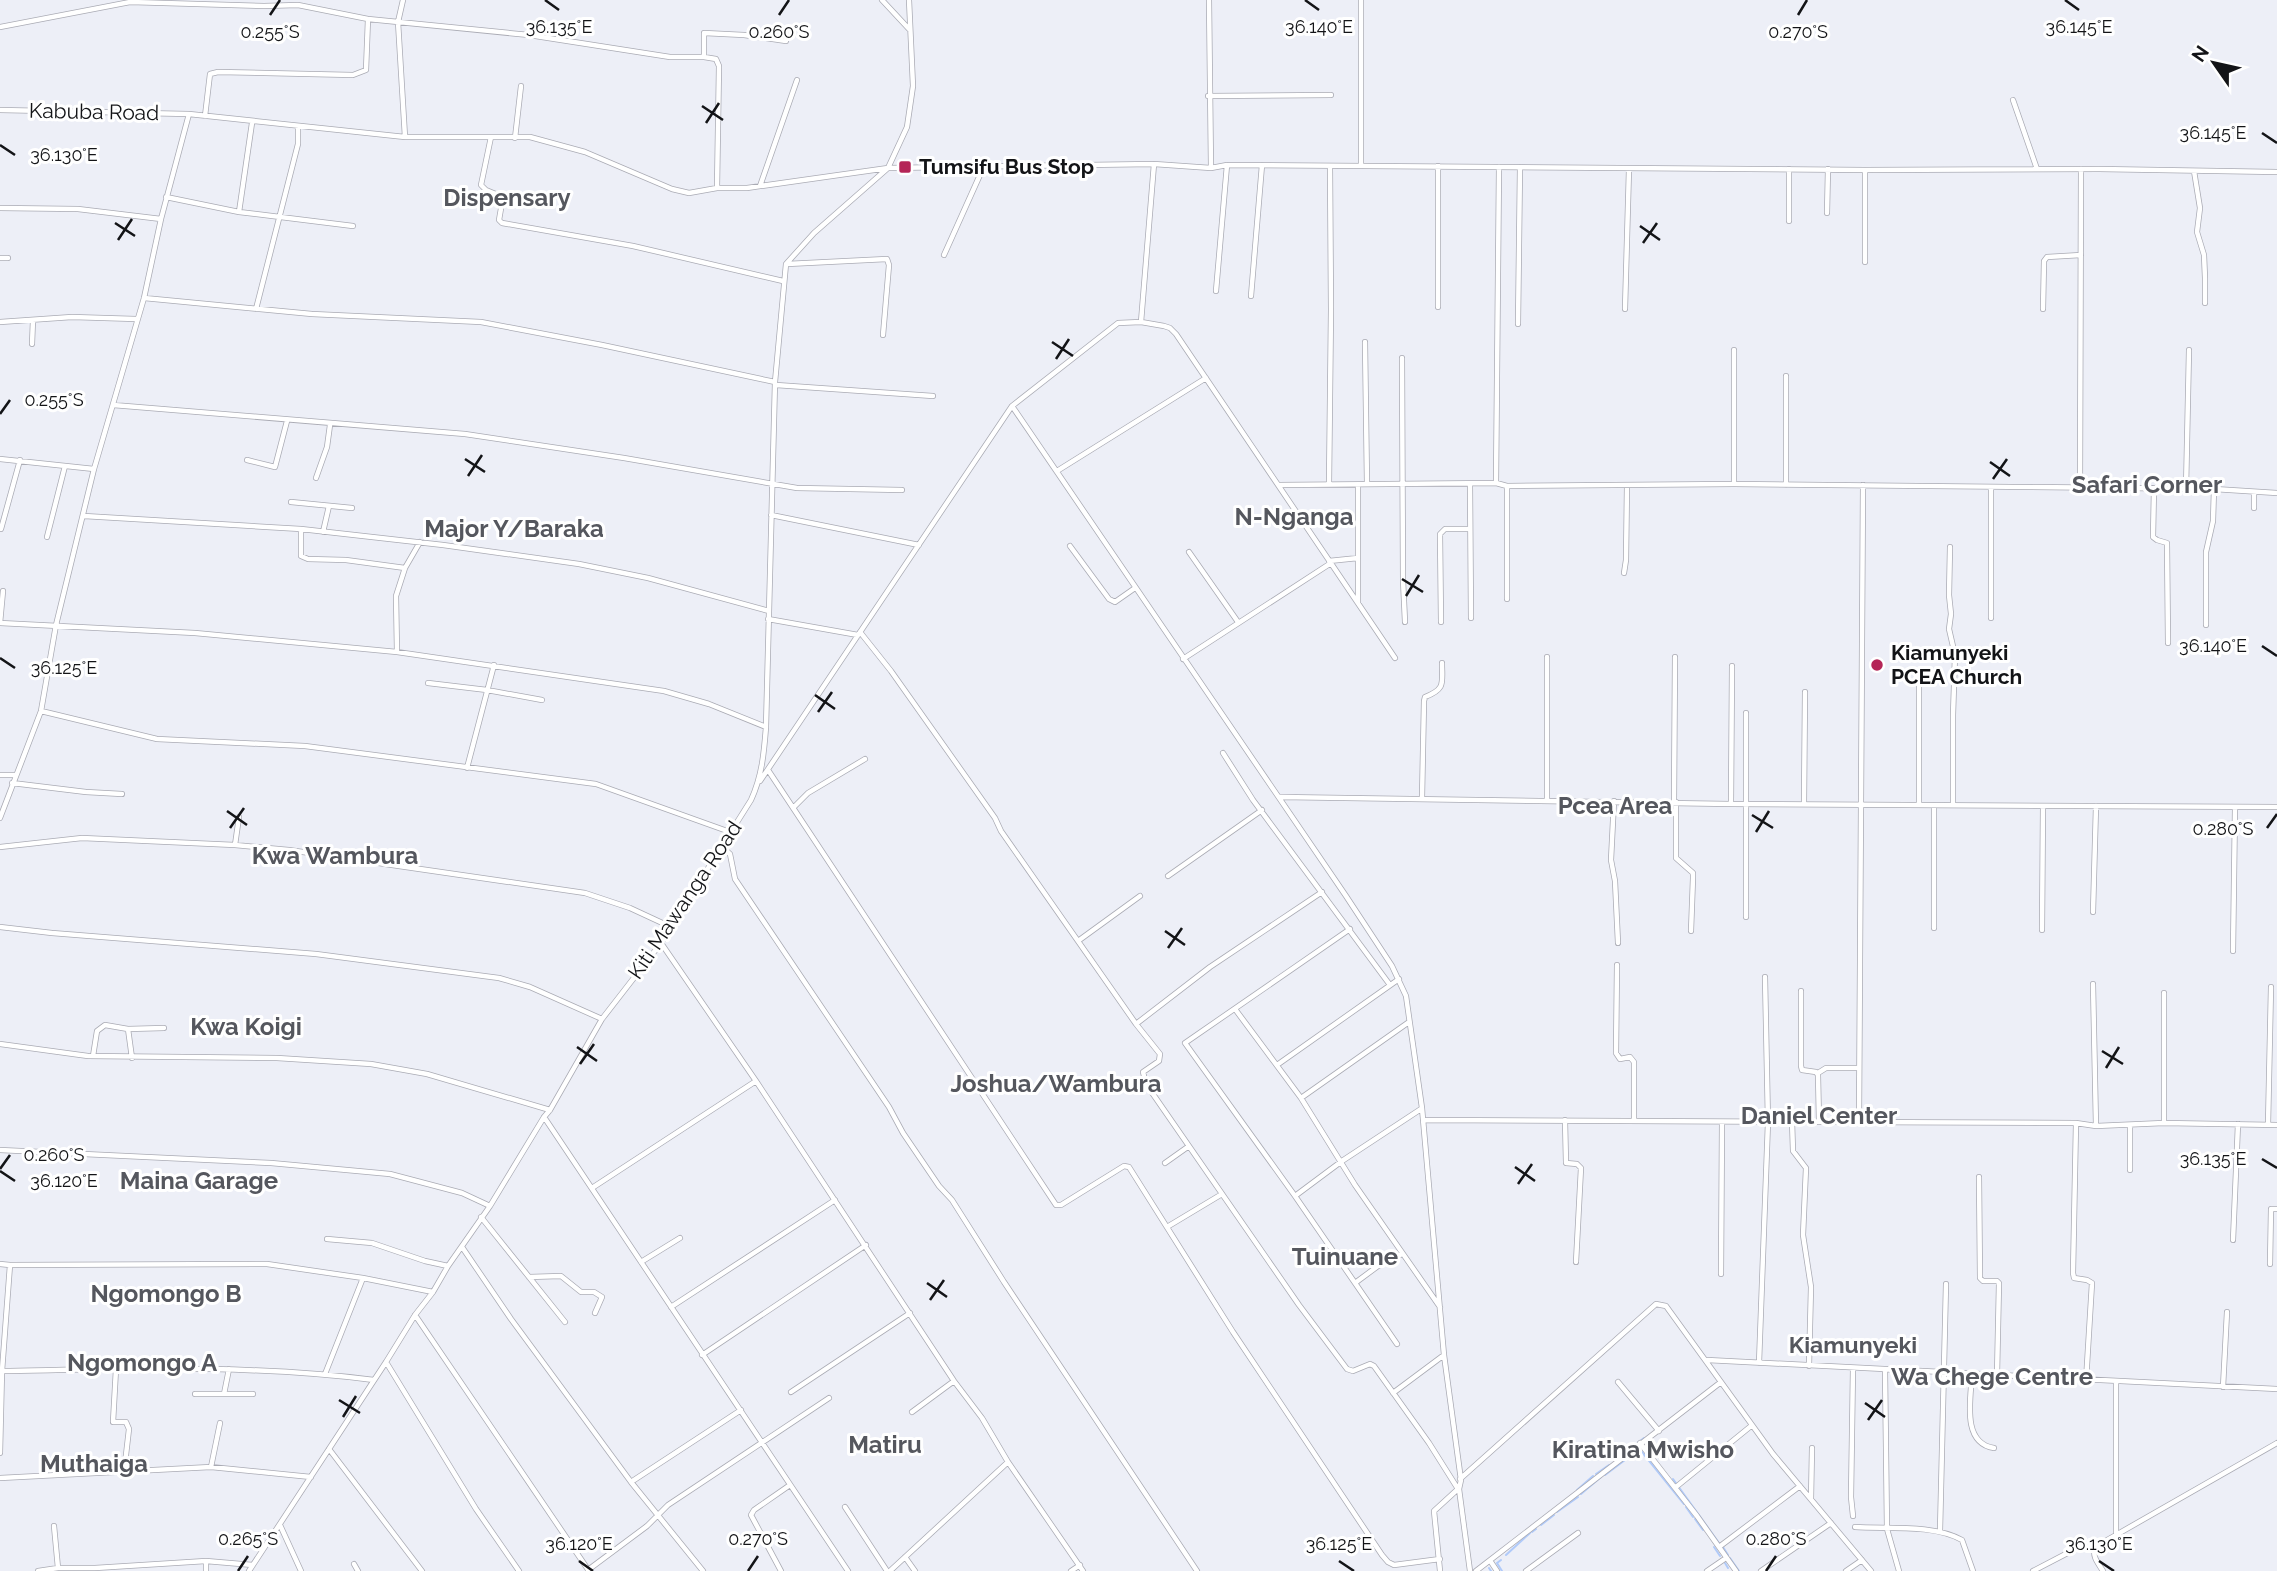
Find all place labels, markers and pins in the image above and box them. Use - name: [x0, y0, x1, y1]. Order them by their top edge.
- place label: Tumsifu Bus Stop: [919, 154, 1094, 179]
- marker: Tumsifu Bus Stop: [897, 159, 913, 175]
- place label: Kiamunyeki PCEA Church: [1891, 640, 2022, 689]
- marker: Kiamunyeki PCEA Church: [1869, 657, 1885, 673]

